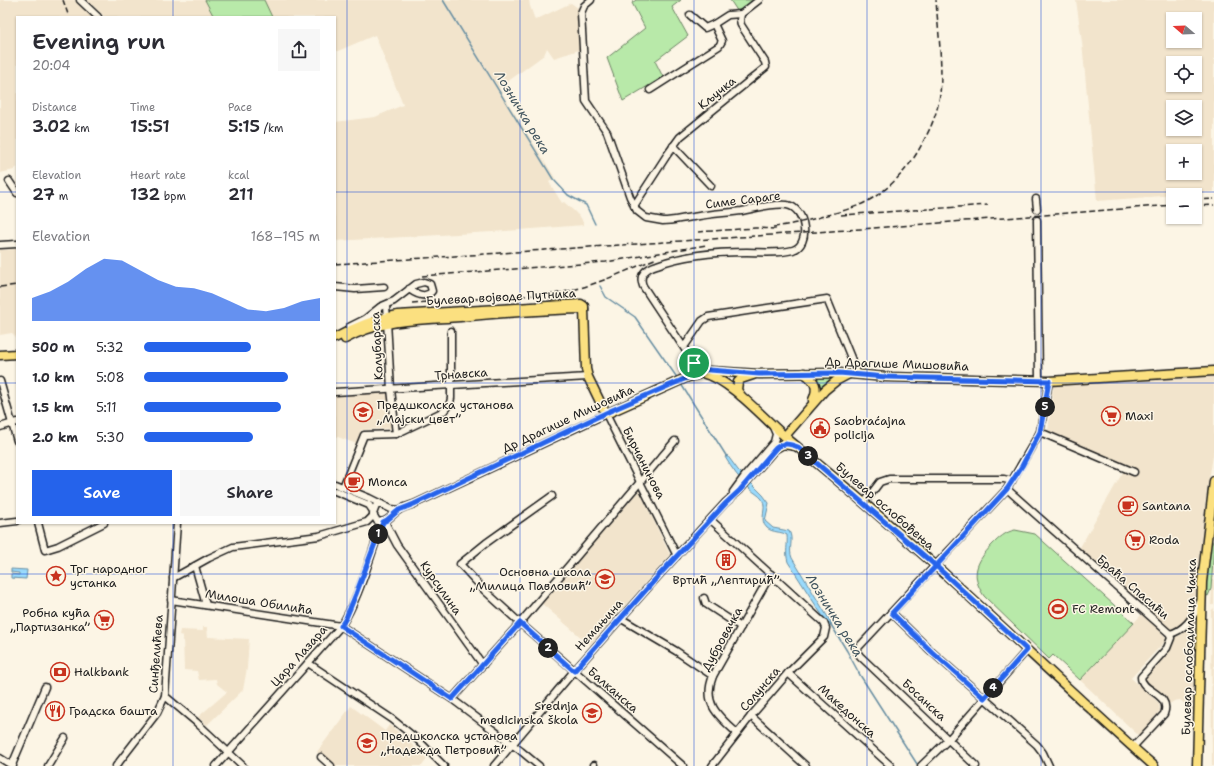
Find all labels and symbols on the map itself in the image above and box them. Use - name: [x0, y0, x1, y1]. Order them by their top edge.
- north arrow: [1166, 12, 1202, 48]
- water label: Лозничка река: [490, 66, 554, 157]
- street label: Кључка: [695, 73, 740, 113]
- street label: Симе Сараге: [705, 187, 782, 213]
- street label: Булевар војводе Путника: [426, 285, 577, 309]
- street label: Колубарска: [367, 311, 387, 381]
- pin: [677, 346, 711, 380]
- street label: Др Драгише Мишовића: [825, 353, 970, 375]
- street label: Трнавска: [434, 364, 489, 384]
- street label: Др Драгише Мишовића: [499, 381, 637, 457]
- place label: Предшколска установа „Мајски цвет”: [376, 397, 514, 427]
- pin: 5: [1035, 397, 1055, 417]
- school or university icon: Предшколска установа „Мајски цвет”: [352, 401, 374, 423]
- supermarket icon: Maxi: [1100, 405, 1122, 427]
- place label: Maxi: [1125, 408, 1154, 424]
- place label: Saobraćajna policija: [834, 413, 906, 443]
- public building icon: Saobraćajna policija: [809, 417, 831, 439]
- street label: Бирчанинова: [619, 424, 669, 502]
- pin: 3: [798, 446, 818, 466]
- street label: Булевар ослобођења: [832, 459, 938, 554]
- cafe icon: Monca: [343, 471, 365, 493]
- place label: Monca: [368, 474, 408, 490]
- cafe icon: Santana: [1117, 495, 1139, 517]
- place label: Santana: [1142, 498, 1191, 514]
- pin: 1: [368, 524, 388, 544]
- supermarket icon: Roda: [1124, 529, 1146, 551]
- place label: Roda: [1149, 532, 1180, 548]
- building icon: Вртић „Лептирић”: [715, 549, 737, 571]
- street label: Браћа Спасићи: [1093, 551, 1173, 623]
- street label: Курсулина: [417, 558, 466, 619]
- street label: Булевар ослободилаца Чачка: [1178, 558, 1200, 736]
- place label: Трг народног устанка: [70, 561, 148, 591]
- place label: Основна школа „Милица Павловић”: [469, 564, 592, 594]
- place icon: Трг народног устанка: [45, 565, 67, 587]
- school or university icon: Основна школа „Милица Павловић”: [594, 568, 616, 590]
- water label: Лозничка река: [802, 570, 867, 660]
- place label: Вртић „Лептирић”: [673, 572, 779, 588]
- street label: Милоша Обилића: [204, 586, 314, 618]
- street label: Немањина: [571, 595, 627, 654]
- sports icon: FC Remont: [1047, 598, 1069, 620]
- place label: FC Remont: [1072, 601, 1134, 617]
- street label: Дубровачка: [698, 604, 746, 674]
- place label: Робна кућа „Партизанка”: [9, 605, 91, 635]
- supermarket icon: Робна кућа „Партизанка”: [93, 609, 115, 631]
- street label: Синђелићева: [145, 614, 167, 694]
- street label: Цара Лазара: [267, 622, 331, 690]
- pin: 2: [538, 638, 558, 658]
- bank icon: Halkbank: [49, 661, 71, 683]
- street label: Солунска: [736, 663, 784, 715]
- place label: Halkbank: [74, 664, 129, 680]
- street label: Балканска: [584, 664, 642, 717]
- street label: Босанска: [898, 675, 950, 725]
- pin: 4: [983, 678, 1003, 698]
- street label: Македонска: [815, 681, 880, 742]
- place label: Srednja medicinska škola: [480, 698, 579, 728]
- restaurant icon: Градска башта: [44, 700, 66, 722]
- school or university icon: Srednja medicinska škola: [581, 702, 603, 724]
- place label: Градска башта: [69, 703, 158, 719]
- place label: Предшколска установа „Надежда Петровић”: [380, 728, 518, 758]
- school or university icon: Предшколска установа „Надежда Петровић”: [356, 732, 378, 754]

